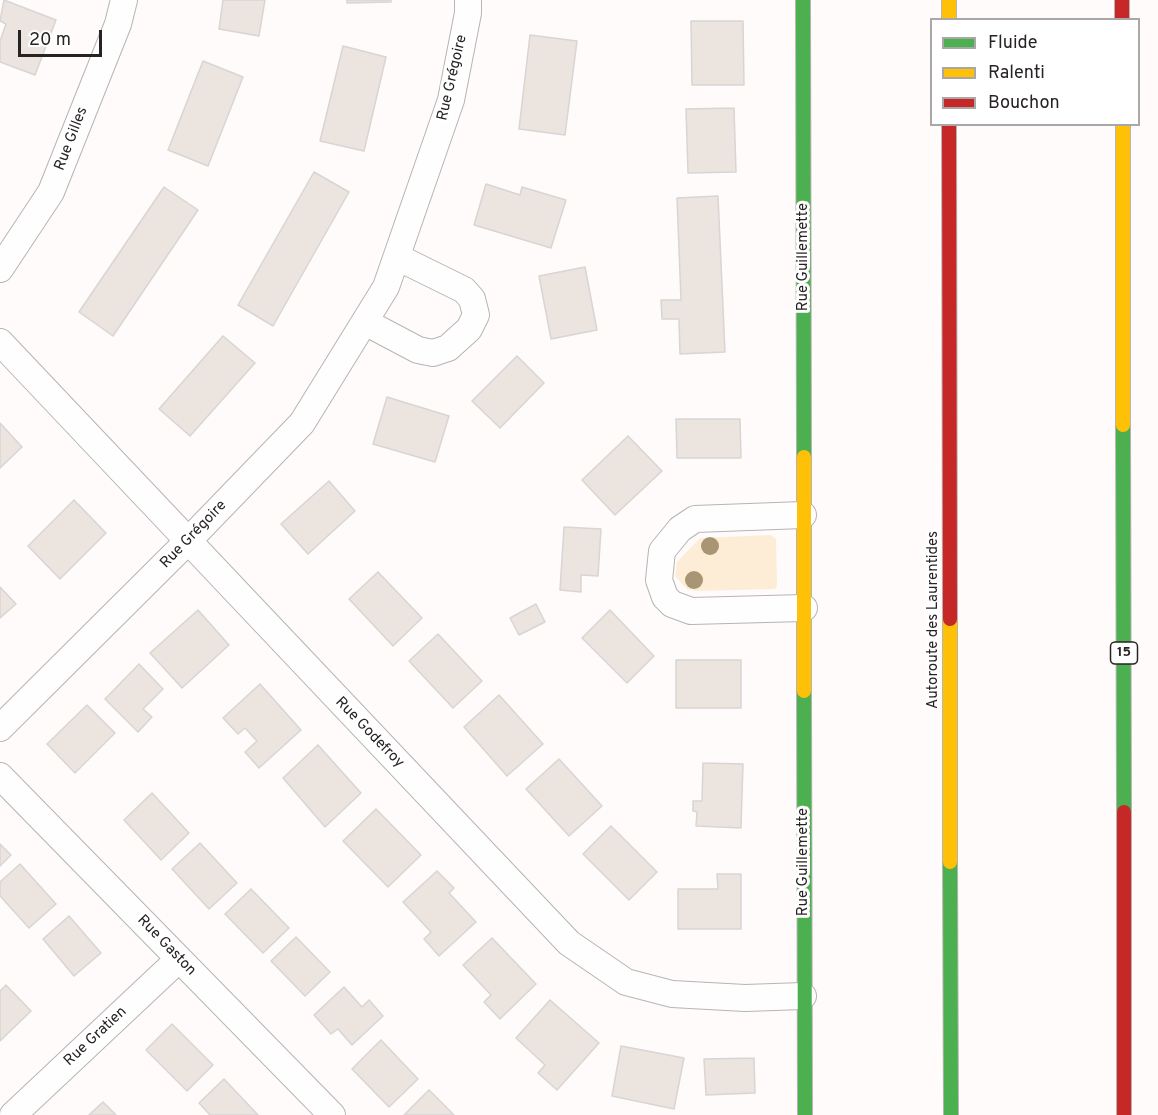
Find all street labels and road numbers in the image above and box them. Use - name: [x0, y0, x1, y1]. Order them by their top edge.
- street label: Rue Grégoire: [434, 33, 472, 123]
- street label: Rue Gilles: [52, 105, 92, 173]
- street label: Rue Guillemette: [795, 203, 813, 311]
- street label: Rue Grégoire: [157, 497, 231, 573]
- street label: Autoroute des Laurentides: [925, 531, 943, 709]
- road number: 15: [1110, 642, 1138, 664]
- street label: Rue Godefroy: [331, 694, 407, 772]
- street label: Rue Guillemette: [795, 808, 813, 916]
- street label: Rue Gaston: [133, 912, 199, 980]
- street label: Rue Gratien: [61, 1003, 131, 1071]

